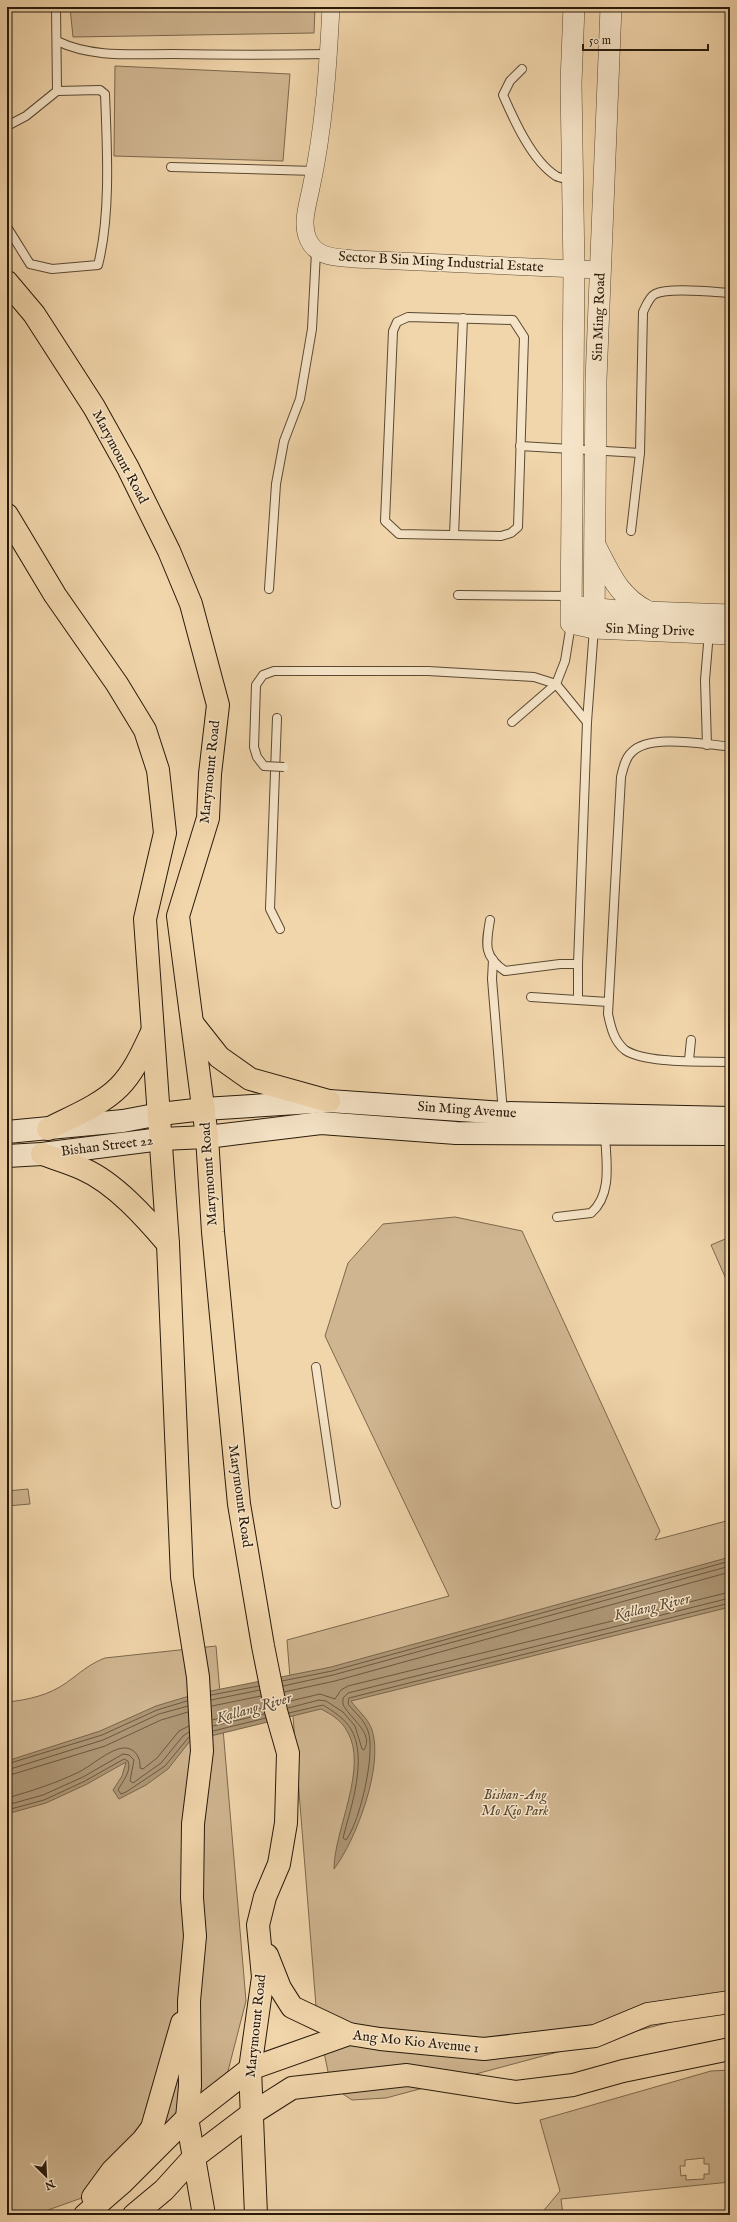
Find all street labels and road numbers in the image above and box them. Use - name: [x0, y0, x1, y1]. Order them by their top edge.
- street label: Sector B Sin Ming Industrial Estate: [338, 248, 545, 276]
- street label: Sin Ming Road: [588, 272, 610, 361]
- street label: Marymount Road: [88, 407, 153, 507]
- street label: Sin Ming Drive: [605, 619, 695, 641]
- street label: Marymount Road: [196, 719, 224, 825]
- street label: Sin Ming Avenue: [417, 1098, 518, 1122]
- street label: Marymount Road: [196, 1121, 222, 1226]
- street label: Bishan Street 22: [60, 1131, 155, 1161]
- street label: Marymount Road: [224, 1443, 256, 1549]
- street label: Marymount Road: [242, 1973, 270, 2079]
- street label: Ang Mo Kio Avenue 1: [351, 2026, 480, 2058]

